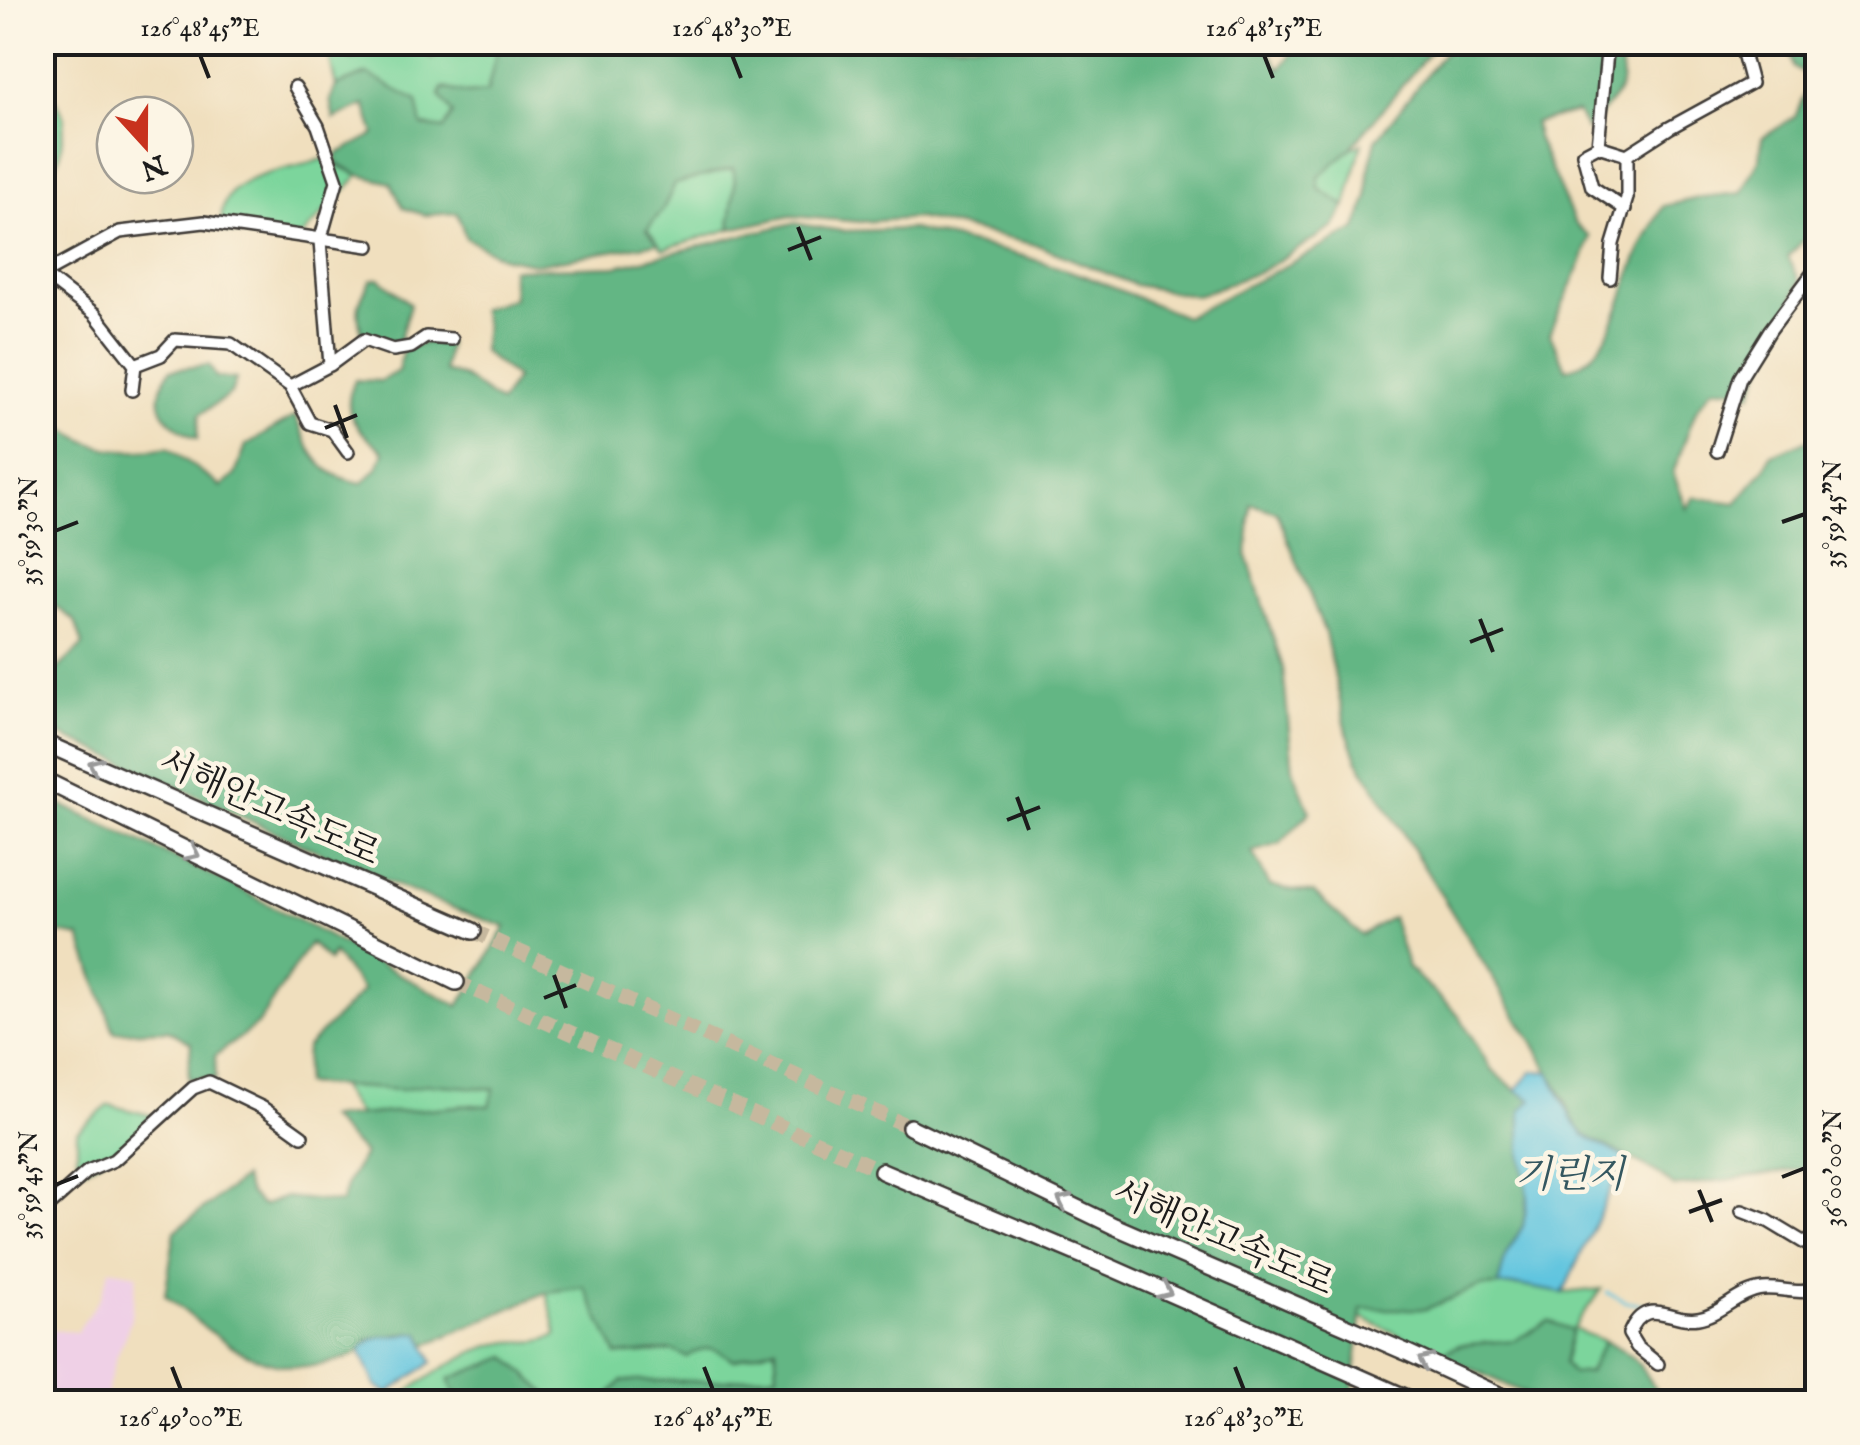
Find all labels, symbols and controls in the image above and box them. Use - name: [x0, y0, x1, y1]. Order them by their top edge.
- text: 126°48'45"E: [140, 13, 260, 45]
- text: 126°48'30"E: [672, 13, 792, 45]
- text: 126°48'15"E: [1206, 13, 1322, 45]
- north arrow: [95, 95, 195, 195]
- text: N: [135, 145, 172, 187]
- text: 35°59'45"N: [1818, 460, 1850, 568]
- text: 35°59'30"N: [14, 477, 46, 585]
- street label: 서해안고속도로: [152, 740, 386, 878]
- one-way arrow: [87, 758, 105, 778]
- one-way arrow: [182, 841, 200, 860]
- text: 36°00'00"N: [1818, 1109, 1850, 1227]
- text: 35°59'45"N: [14, 1131, 46, 1239]
- water label: 기린지: [1515, 1153, 1627, 1201]
- street label: 서해안고속도로: [1106, 1170, 1340, 1308]
- one-way arrow: [1056, 1194, 1074, 1214]
- one-way arrow: [1155, 1279, 1173, 1299]
- one-way arrow: [1418, 1353, 1436, 1373]
- text: 126°49'00"E: [119, 1403, 243, 1435]
- text: 126°48'45"E: [653, 1403, 773, 1435]
- text: 126°48'30"E: [1184, 1403, 1304, 1435]

